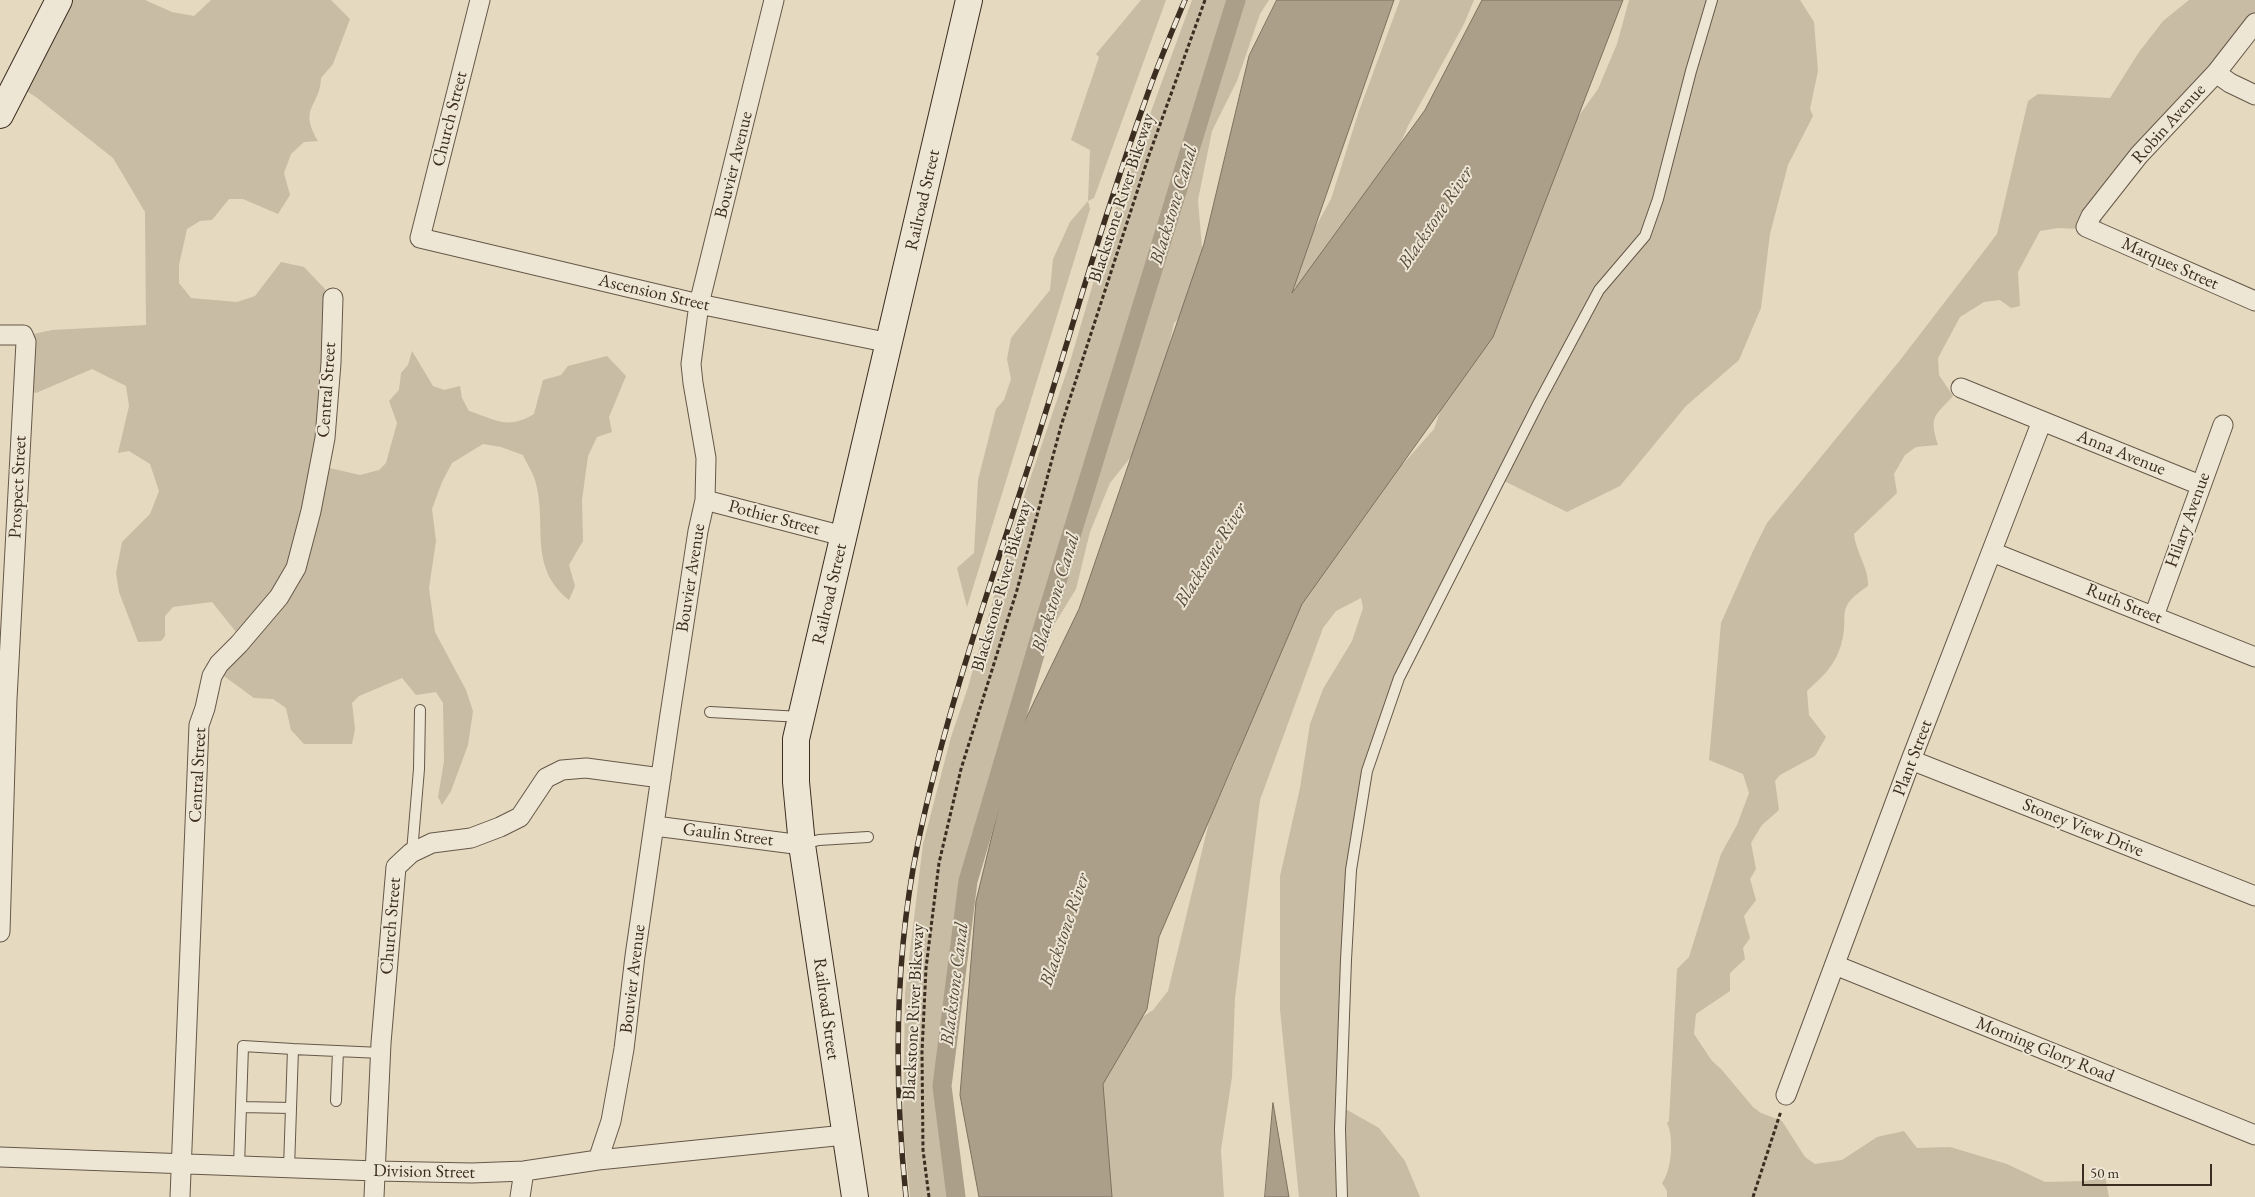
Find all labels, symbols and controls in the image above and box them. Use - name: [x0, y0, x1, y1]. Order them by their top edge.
- street label: Church Street: [428, 69, 472, 169]
- street label: Robin Avenue: [2127, 80, 2211, 168]
- street label: Bouvier Avenue: [710, 109, 758, 221]
- street label: Blackstone River Bikeway: [1084, 110, 1160, 286]
- water label: Blackstone Canal: [1145, 143, 1203, 267]
- street label: Railroad Street: [901, 148, 945, 252]
- water label: Blackstone River: [1393, 163, 1479, 273]
- street label: Marques Street: [2118, 233, 2222, 295]
- street label: Ascension Street: [596, 270, 712, 316]
- street label: Central Street: [313, 342, 341, 438]
- street label: Anna Avenue: [2073, 425, 2169, 481]
- street label: Prospect Street: [5, 435, 31, 539]
- street label: Hilary Avenue: [2161, 469, 2215, 571]
- street label: Pothier Street: [726, 495, 822, 541]
- street label: Blackstone River Bikeway: [967, 498, 1037, 674]
- water label: Blackstone River: [1170, 499, 1252, 611]
- street label: Bouvier Avenue: [672, 522, 710, 634]
- water label: Blackstone Canal: [1027, 531, 1085, 655]
- street label: Railroad Street: [808, 542, 852, 646]
- street label: Ruth Street: [2083, 579, 2165, 629]
- street label: Plant Street: [1889, 717, 1937, 799]
- street label: Central Street: [185, 727, 211, 823]
- street label: Stoney View Drive: [2019, 794, 2147, 862]
- street label: Gaulin Street: [681, 819, 775, 851]
- water label: Blackstone River: [1035, 870, 1095, 990]
- street label: Church Street: [376, 877, 406, 975]
- water label: Blackstone Canal: [936, 921, 974, 1047]
- street label: Bouvier Avenue: [616, 923, 650, 1035]
- street label: Blackstone River Bikeway: [899, 923, 929, 1101]
- street label: Railroad Street: [808, 957, 844, 1061]
- street label: Morning Glory Road: [1973, 1012, 2117, 1088]
- scale bar: [2085, 1154, 2215, 1186]
- street label: Division Street: [373, 1160, 475, 1184]
- text: 50 m: [2090, 1163, 2119, 1182]

